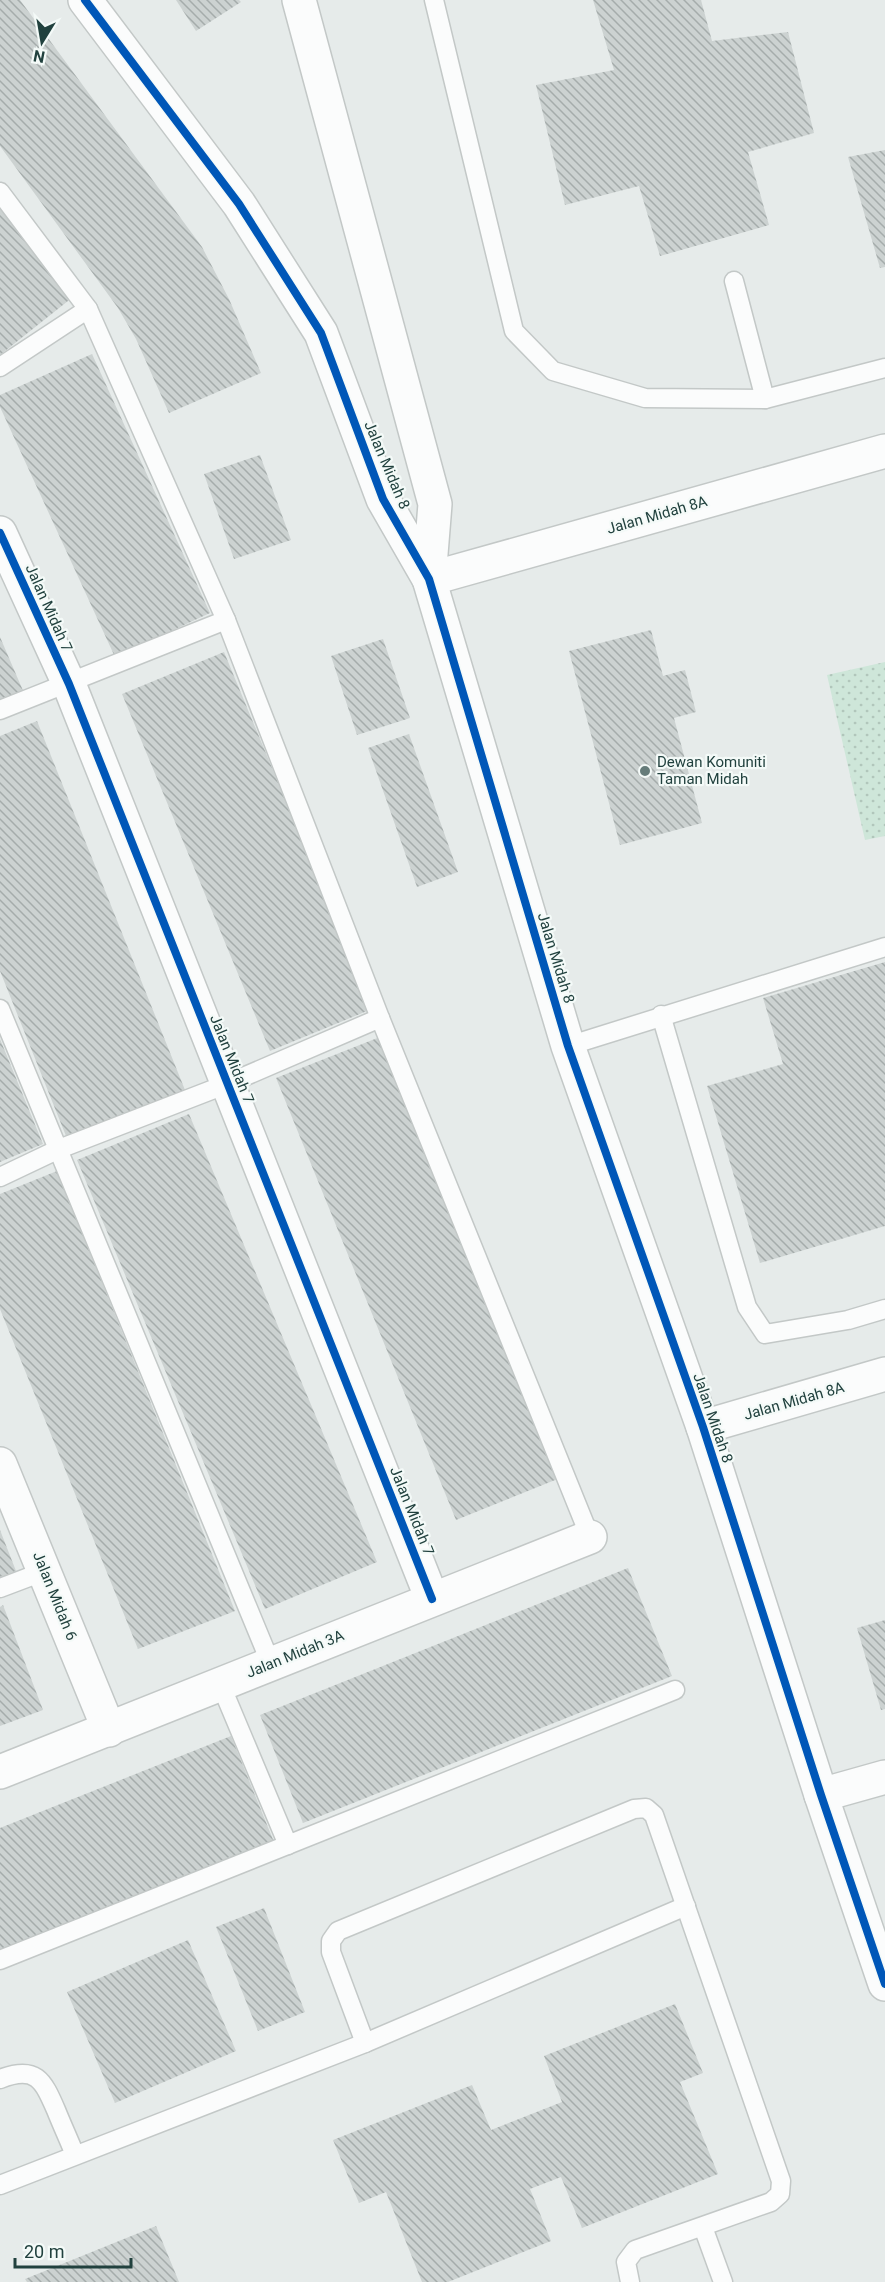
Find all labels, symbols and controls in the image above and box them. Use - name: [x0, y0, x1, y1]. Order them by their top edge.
- north arrow: [12, 12, 72, 72]
- text: N: [32, 46, 47, 67]
- street label: Jalan Midah 8: [360, 418, 414, 512]
- street label: Jalan Midah 8A: [605, 492, 710, 538]
- street label: Jalan Midah 7: [22, 561, 76, 655]
- place label: Dewan Komuniti Taman Midah: [657, 753, 766, 788]
- marker: Dewan Komuniti Taman Midah: [638, 764, 652, 778]
- street label: Jalan Midah 8: [534, 910, 578, 1006]
- street label: Jalan Midah 7: [206, 1012, 258, 1106]
- street label: Jalan Midah 8: [689, 1371, 737, 1465]
- street label: Jalan Midah 8A: [742, 1378, 847, 1424]
- street label: Jalan Midah 7: [386, 1464, 438, 1558]
- street label: Jalan Midah 6: [29, 1549, 81, 1643]
- street label: Jalan Midah 3A: [244, 1626, 347, 1682]
- scale bar: [15, 2231, 130, 2269]
- text: 20 m: [24, 2241, 64, 2262]

